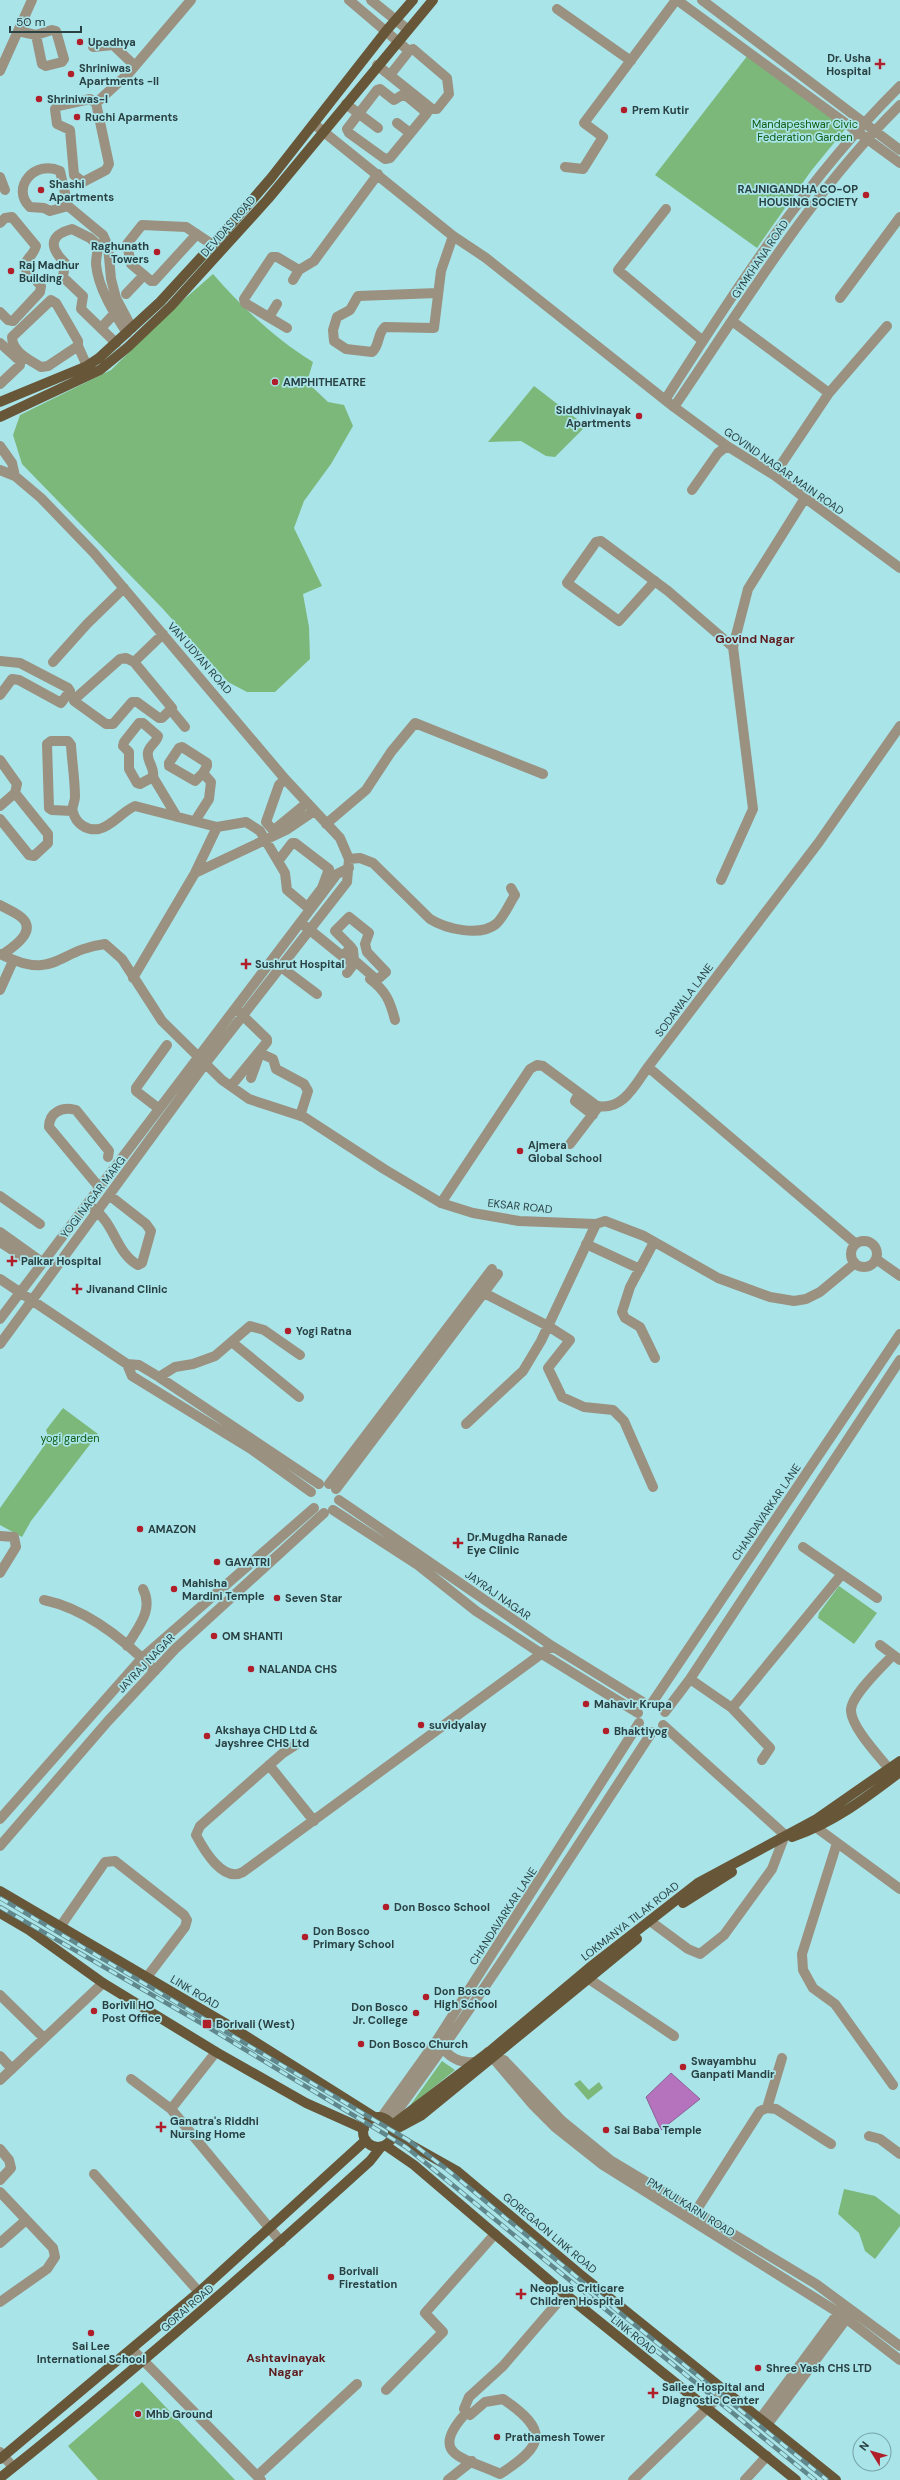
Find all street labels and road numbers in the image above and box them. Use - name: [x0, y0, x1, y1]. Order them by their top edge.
- street label: DEVIDAS ROAD: [198, 192, 259, 260]
- street label: GYMKHANA ROAD: [728, 217, 792, 301]
- street label: GOVIND NAGAR MAIN ROAD: [721, 424, 847, 518]
- street label: VAN UDYAN ROAD: [165, 619, 235, 697]
- street label: SODAWALA LANE: [652, 960, 716, 1040]
- street label: YOGI NAGAR MARG: [58, 1153, 128, 1241]
- street label: EKSAR ROAD: [487, 1196, 554, 1216]
- street label: CHANDAVARKAR LANE: [728, 1461, 804, 1563]
- street label: JAYRAJ NAGAR: [462, 1567, 534, 1623]
- street label: JAYRAJ NAGAR: [114, 1630, 178, 1696]
- street label: CHANDAVARKAR LANE: [466, 1864, 540, 1968]
- street label: LOKMANYA TILAK ROAD: [578, 1878, 682, 1964]
- street label: LINK ROAD: [168, 1972, 222, 2012]
- street label: PM KULKARNI ROAD: [645, 2174, 738, 2240]
- street label: GOREGAON LINK ROAD: [500, 2190, 600, 2277]
- street label: GORAI ROAD: [158, 2281, 217, 2335]
- street label: LINK ROAD: [608, 2312, 660, 2358]

